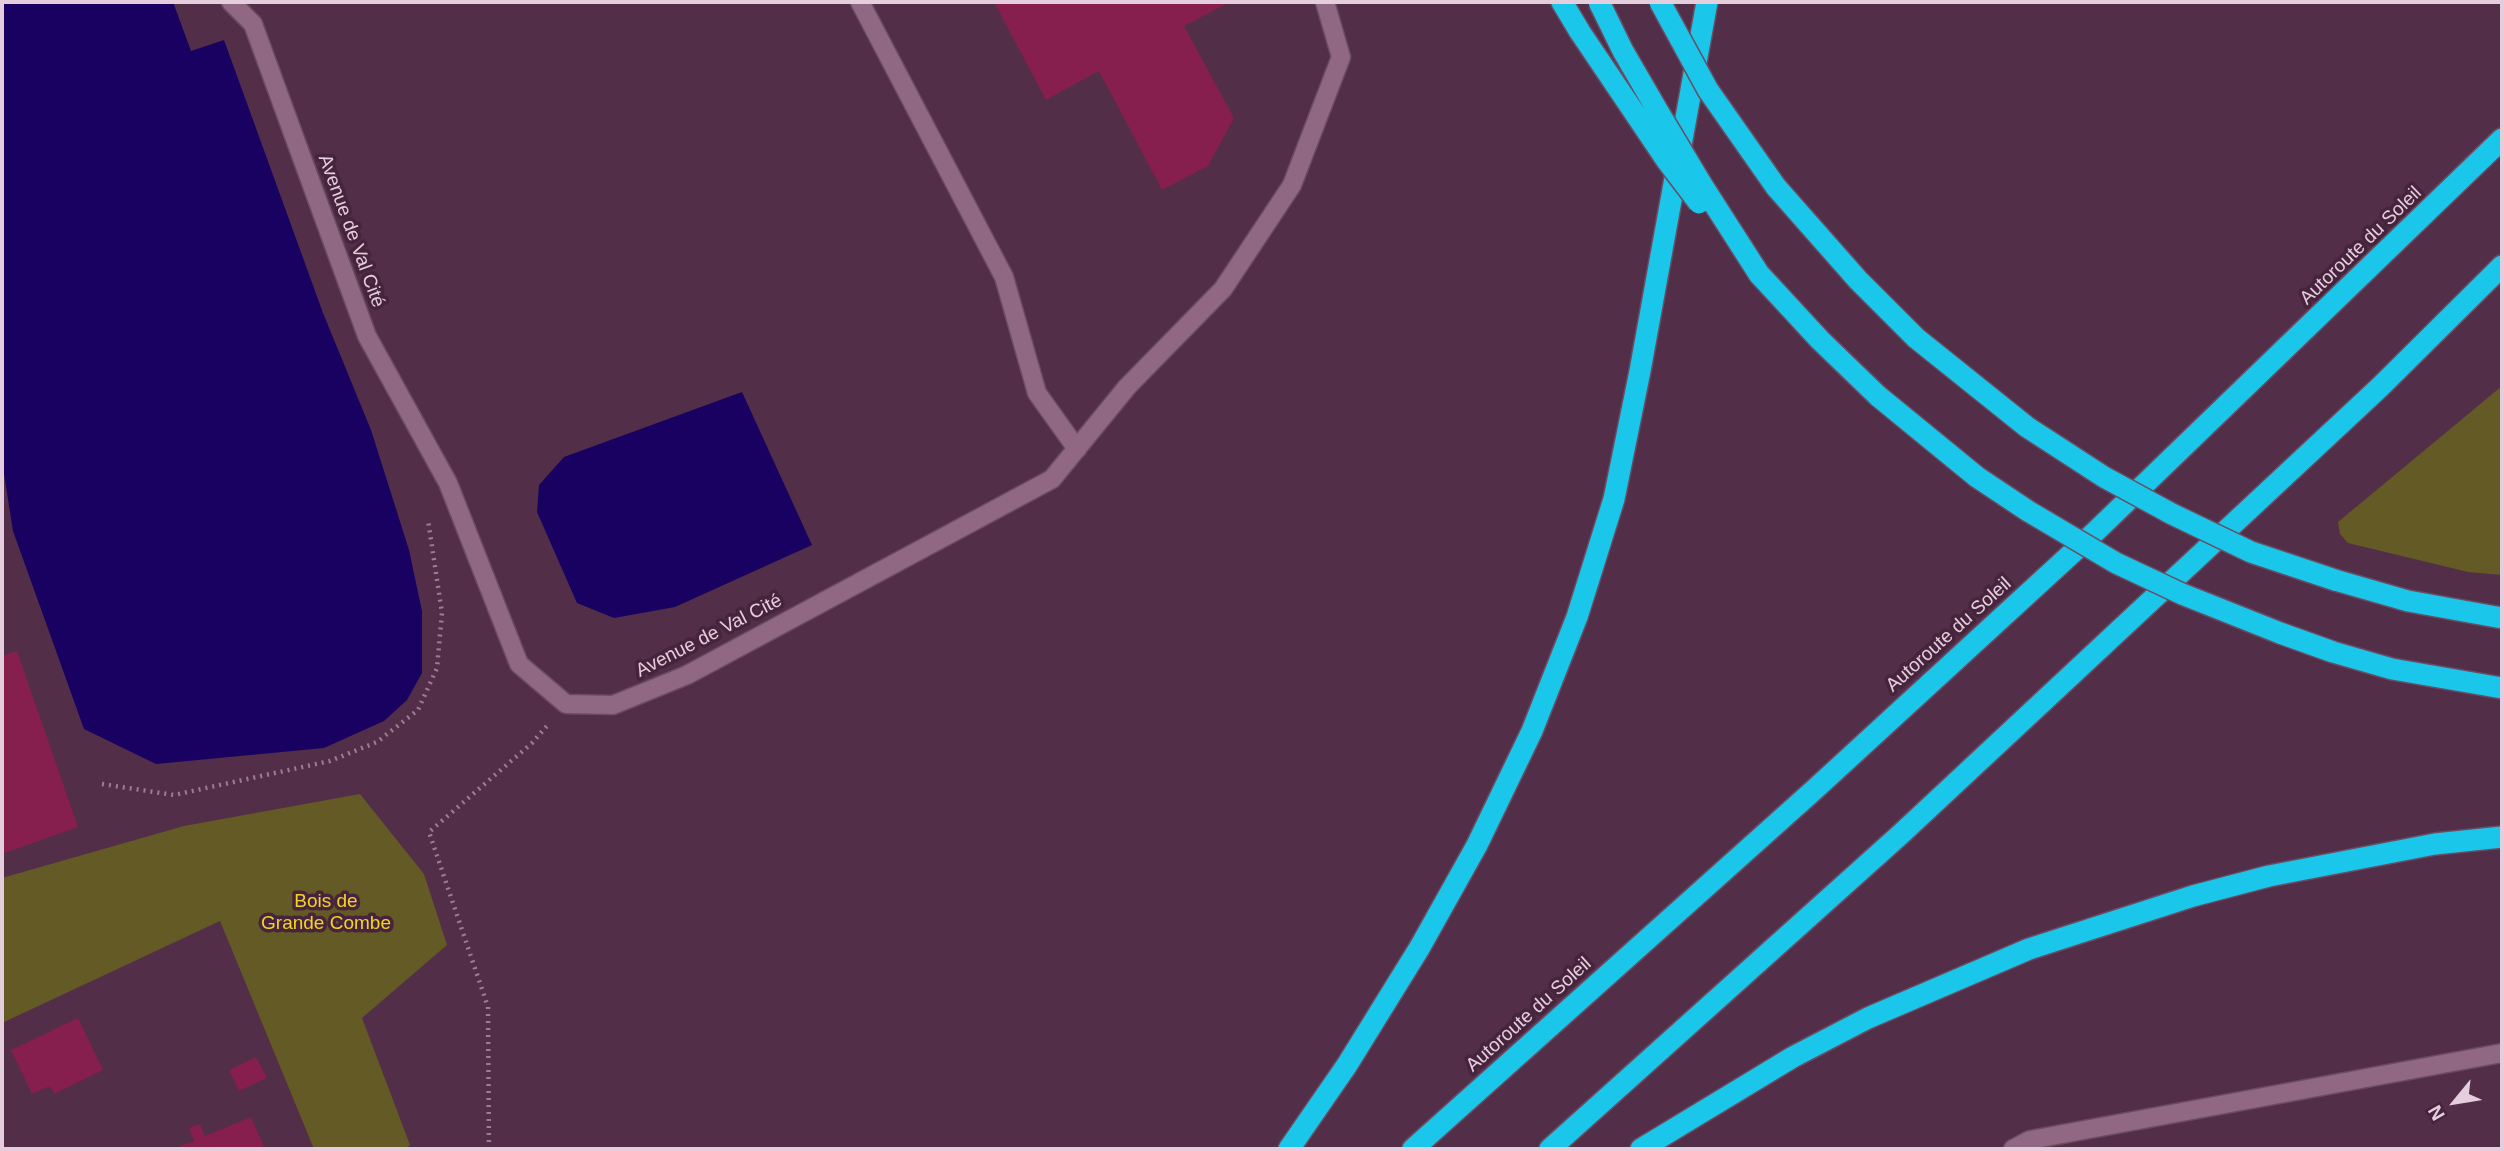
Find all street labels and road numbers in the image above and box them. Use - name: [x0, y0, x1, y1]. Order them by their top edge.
- street label: Avenue de Val Cité: [313, 151, 389, 311]
- street label: Autoroute du Soleil: [2295, 182, 2427, 310]
- street label: Autoroute du Soleil: [1882, 573, 2016, 697]
- street label: Avenue de Val Cité: [632, 589, 786, 683]
- street label: Autoroute du Soleil: [1462, 953, 1596, 1077]

